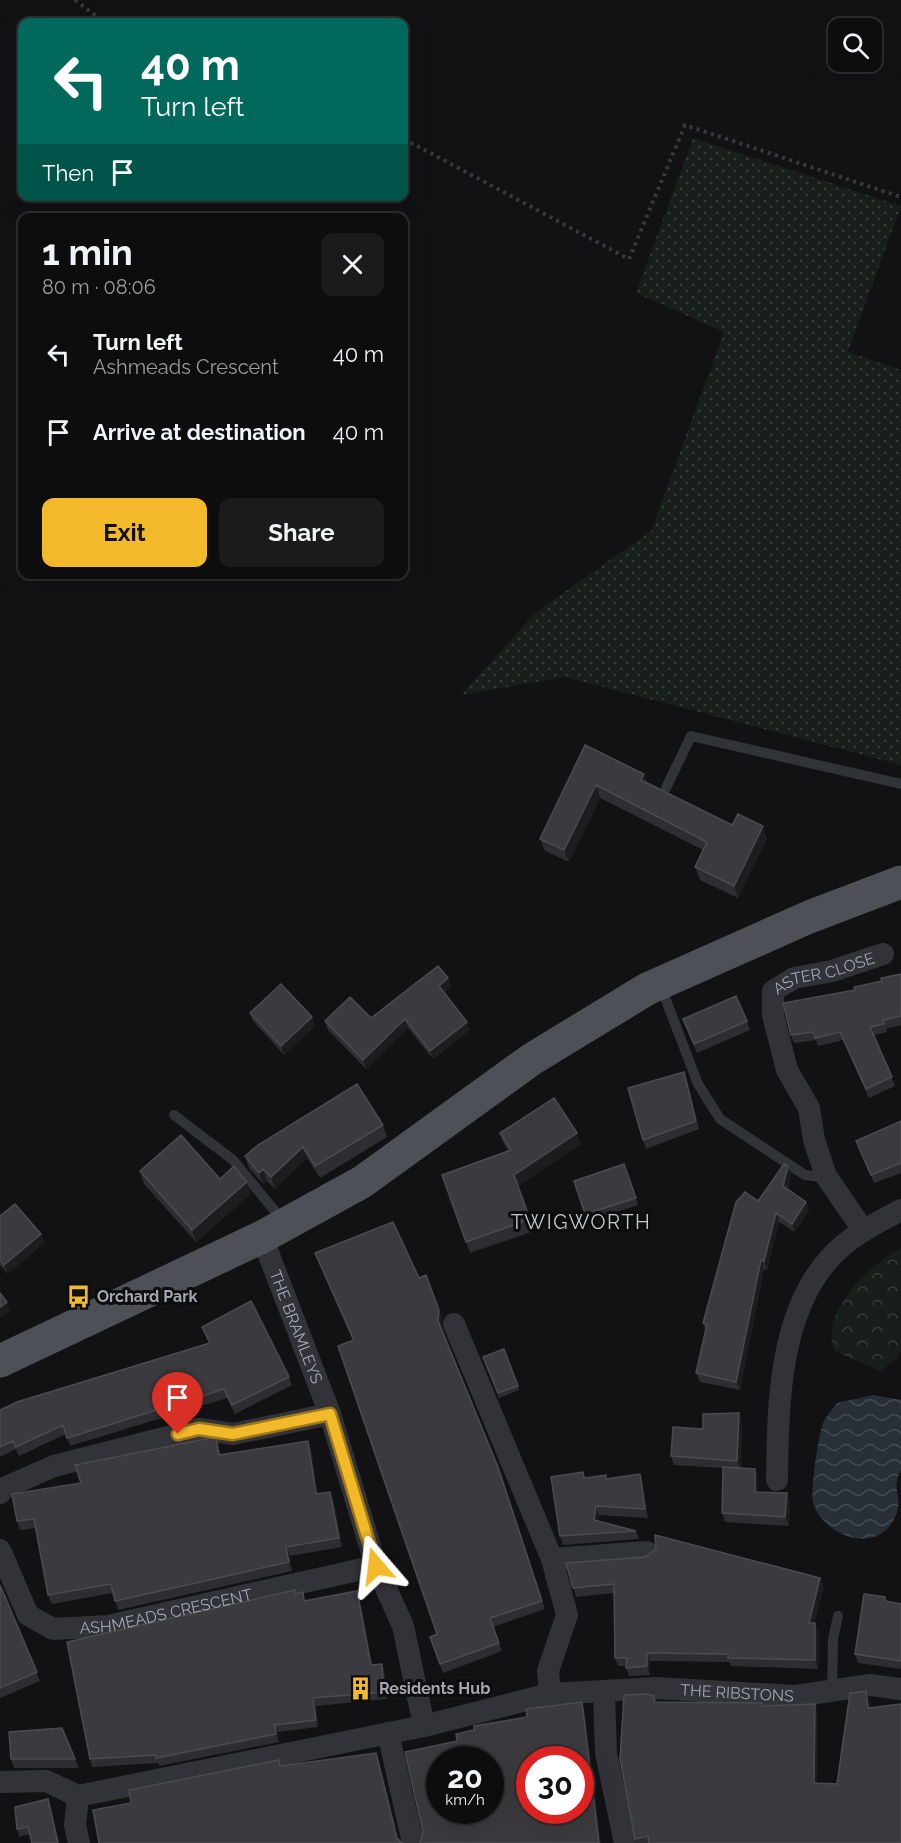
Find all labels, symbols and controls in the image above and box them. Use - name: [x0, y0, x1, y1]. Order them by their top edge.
- map controls: [828, 18, 882, 72]
- button: search: [828, 18, 882, 72]
- text: 40 m: [141, 41, 240, 90]
- icon: left: [42, 42, 120, 120]
- text: Turn left: [141, 91, 244, 122]
- icon: arrive: [106, 156, 139, 189]
- text: Then: [42, 160, 94, 186]
- text: 1 min: [42, 231, 133, 273]
- button: close: [321, 233, 384, 296]
- text: 80 m · 08:06: [42, 275, 156, 299]
- text: Turn left: [93, 329, 183, 355]
- icon: left: [42, 338, 75, 371]
- text: 40 m: [333, 341, 384, 367]
- text: Ashmeads Crescent: [93, 355, 279, 379]
- icon: arrive: [42, 416, 75, 449]
- text: Arrive at destination: [93, 419, 306, 445]
- text: 40 m: [333, 419, 384, 445]
- button: Exit: [42, 498, 207, 567]
- button: Share: [219, 498, 384, 567]
- street label: ASTER CLOSE: [770, 948, 877, 999]
- district label: TWIGWORTH: [511, 1210, 651, 1234]
- street label: THE BRAMLEYS: [266, 1267, 326, 1387]
- bus stop icon: Orchard Park: [66, 1283, 92, 1309]
- place label: Orchard Park: [97, 1287, 197, 1306]
- pin: [152, 1372, 203, 1434]
- icon: arrive: [161, 1381, 194, 1414]
- position arrow: [344, 1534, 408, 1598]
- street label: ASHMEADS CRESCENT: [79, 1585, 254, 1638]
- building icon: Residents Hub: [348, 1675, 374, 1701]
- place label: Residents Hub: [379, 1679, 490, 1698]
- street label: THE RIBSTONS: [680, 1680, 795, 1706]
- speed limit sign: 30: [516, 1746, 594, 1824]
- text: 20: [447, 1760, 483, 1795]
- text: km/h: [445, 1791, 485, 1809]

